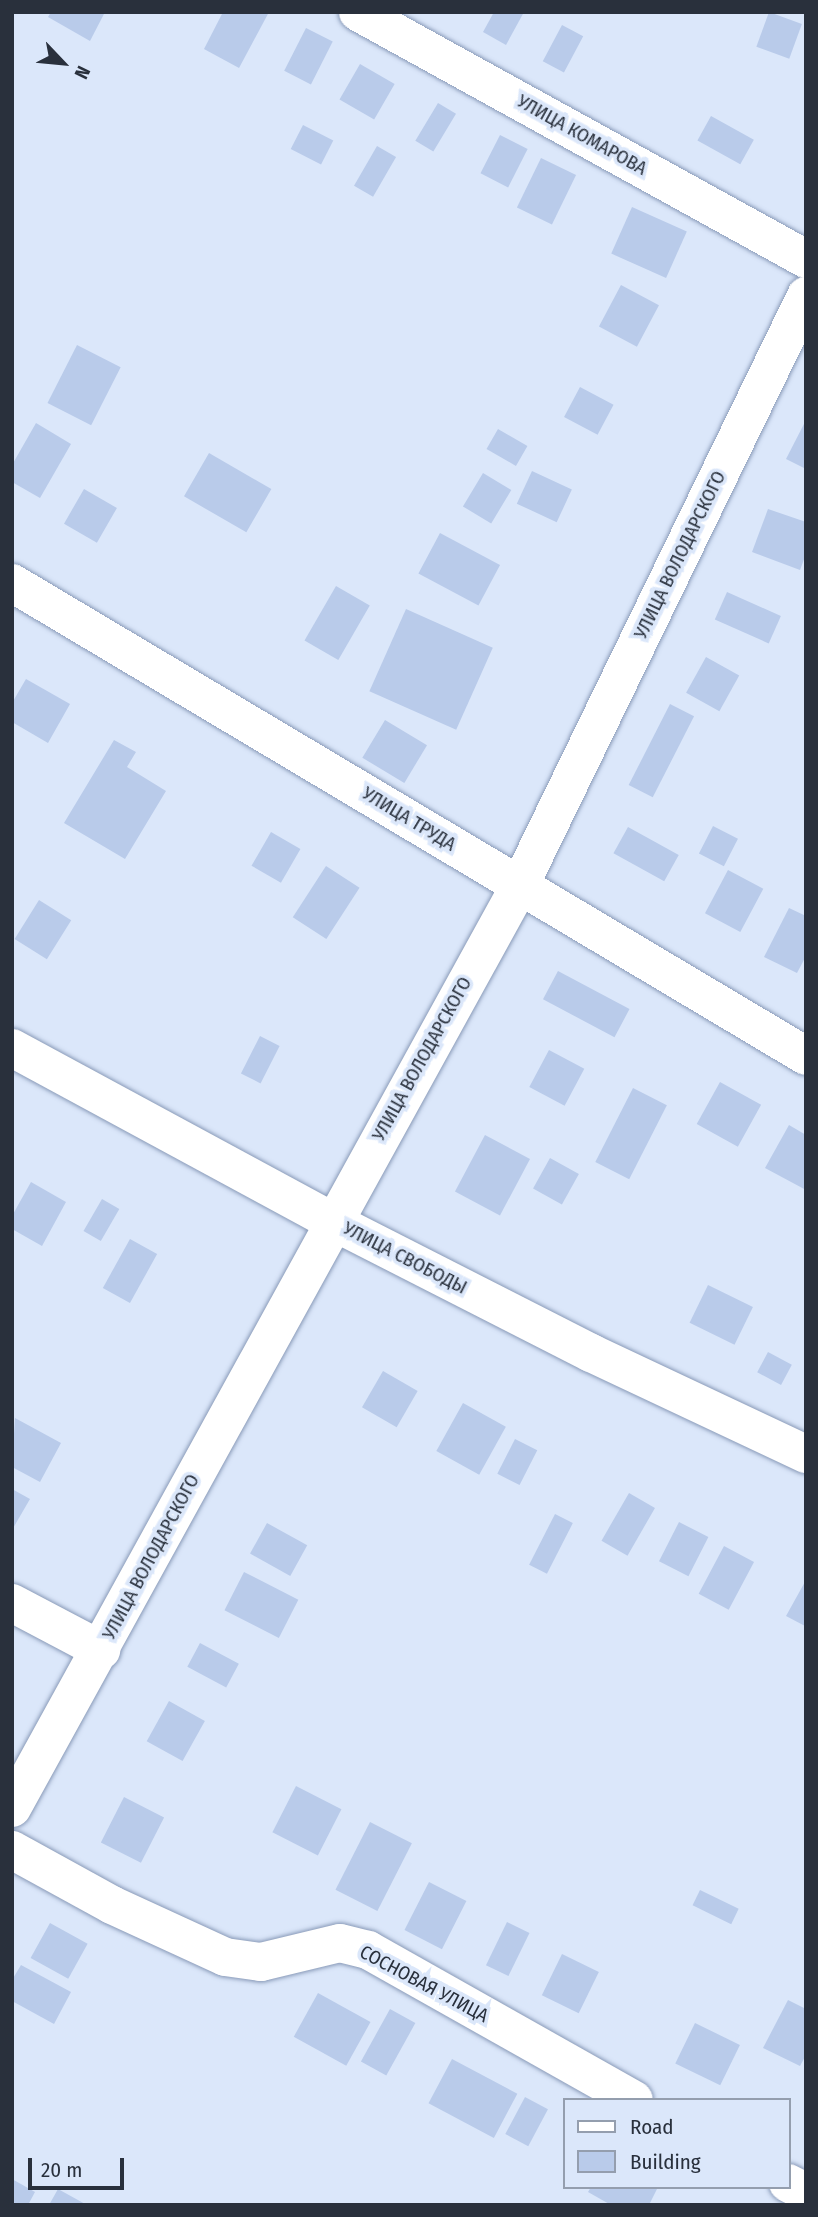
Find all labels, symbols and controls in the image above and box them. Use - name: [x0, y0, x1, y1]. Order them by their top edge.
- north arrow: [28, 28, 98, 98]
- text: N: [69, 62, 95, 83]
- street label: УЛИЦА КОМАРОВА: [513, 90, 651, 180]
- street label: УЛИЦА ВОЛОДАРСКОГО: [629, 467, 731, 643]
- street label: УЛИЦА ТРУДА: [358, 782, 460, 856]
- street label: УЛИЦА ВОЛОДАРСКОГО: [367, 973, 477, 1145]
- street label: УЛИЦА СВОБОДЫ: [339, 1217, 471, 1299]
- street label: УЛИЦА ВОЛОДАРСКОГО: [98, 1470, 204, 1644]
- street label: СОСНОВАЯ УЛИЦА: [356, 1940, 492, 2028]
- legend: [562, 2098, 790, 2189]
- text: Road: [630, 2114, 674, 2140]
- scale bar: [32, 2144, 128, 2188]
- text: Building: [630, 2149, 701, 2175]
- text: 20 m: [41, 2157, 82, 2183]

